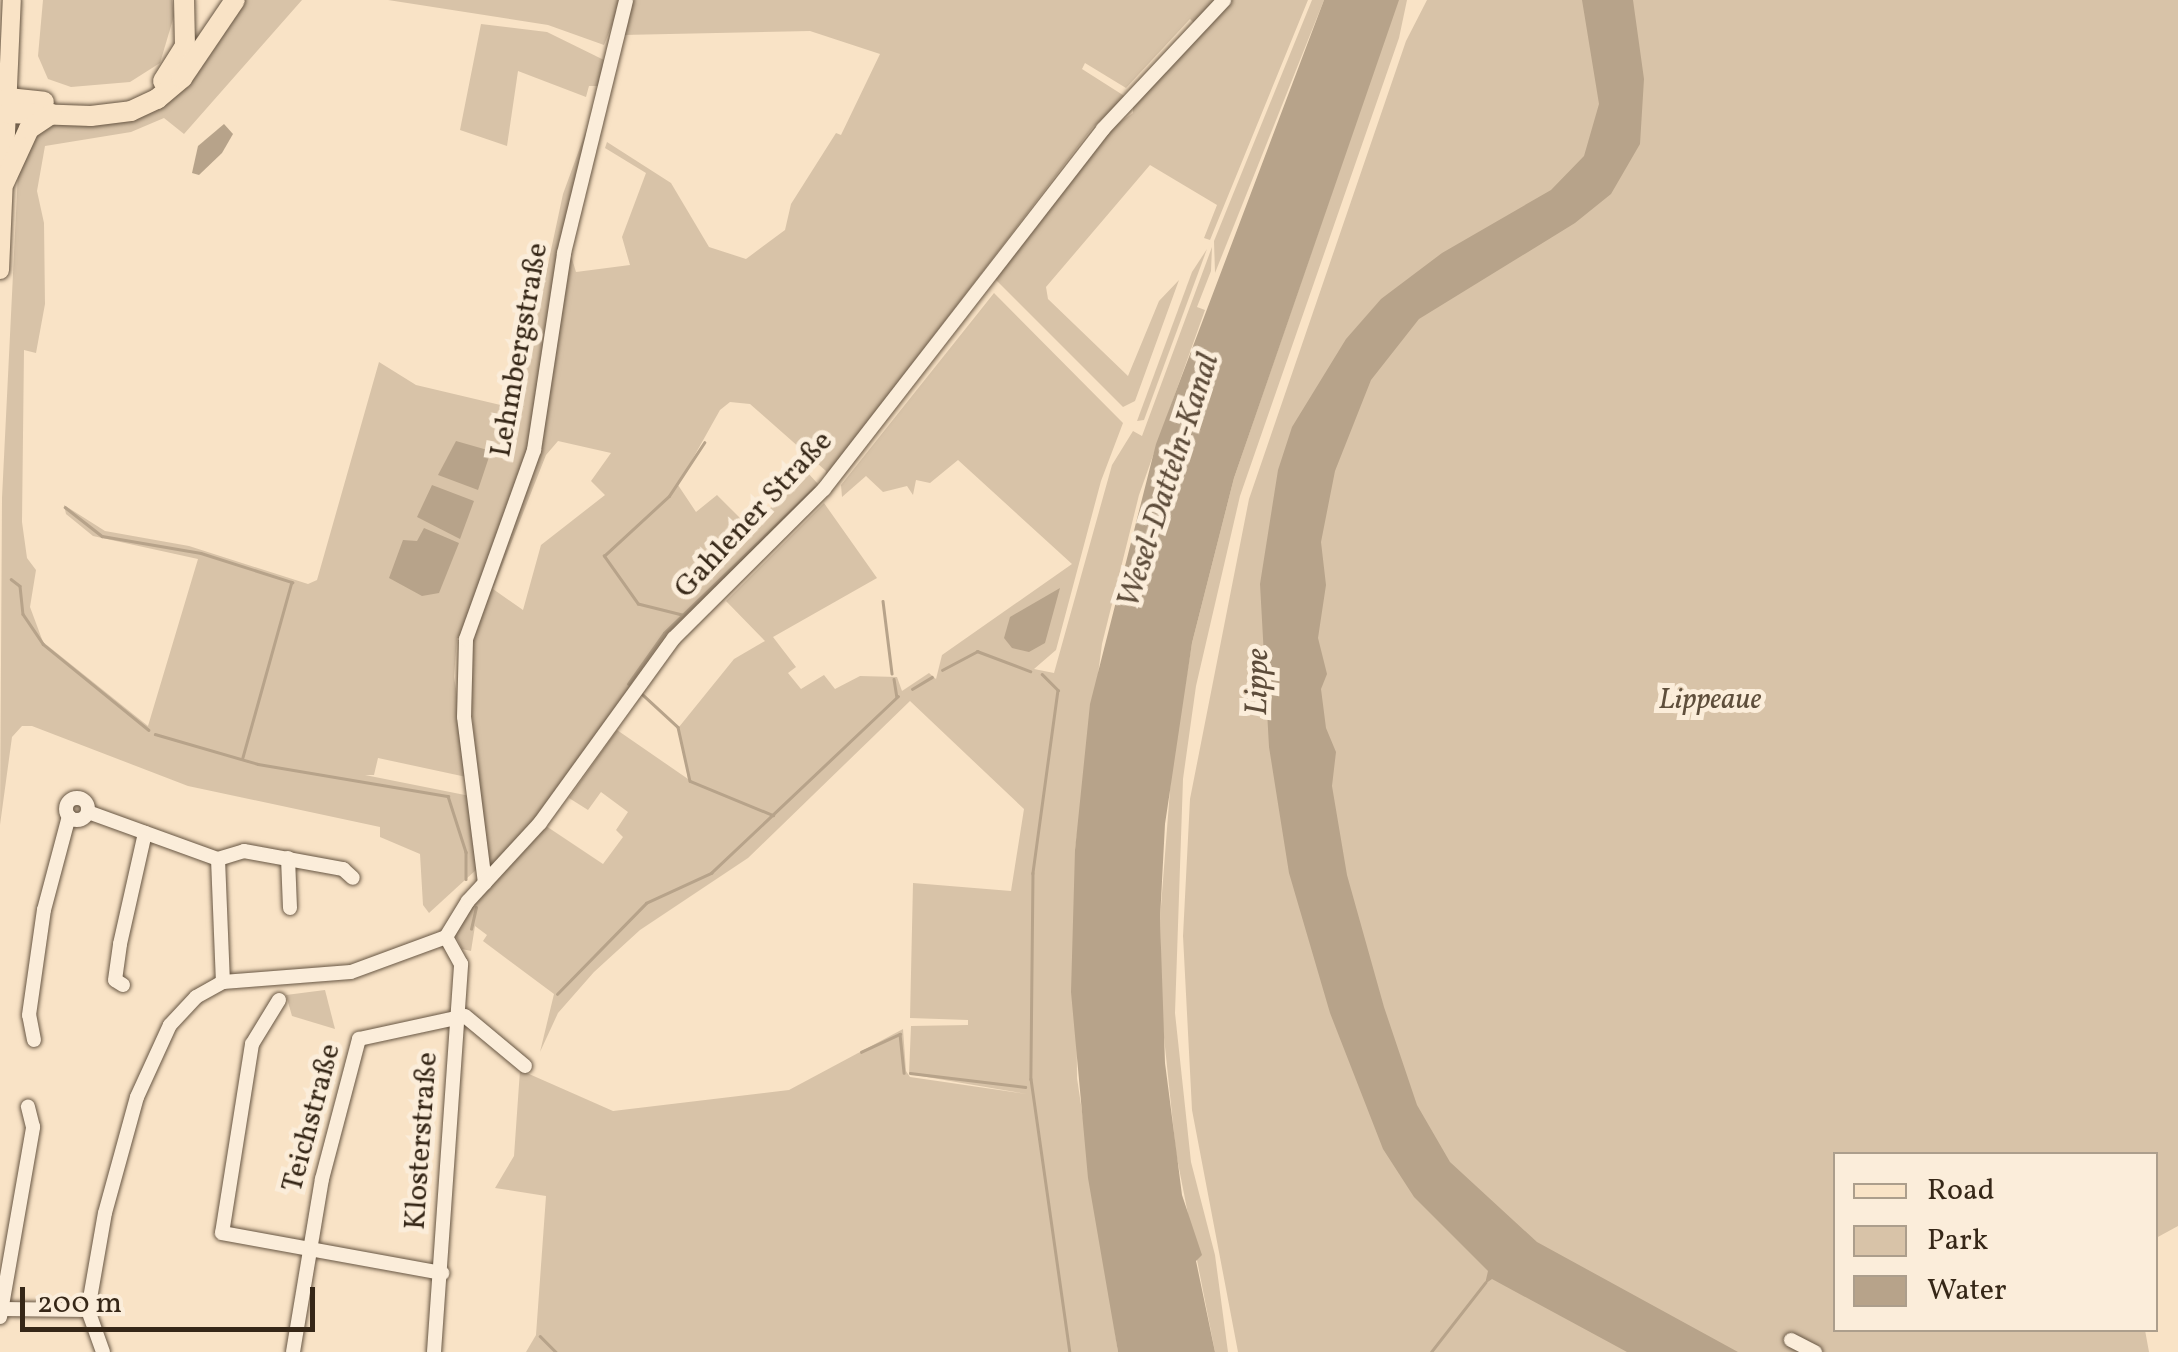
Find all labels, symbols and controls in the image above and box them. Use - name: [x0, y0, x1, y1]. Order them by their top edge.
- street label: Lehmbergstraße: [483, 240, 557, 460]
- water label: Wesel-Datteln-Kanal: [1111, 349, 1229, 613]
- street label: Gahlener Straße: [667, 424, 841, 606]
- water label: Lippe: [1239, 648, 1279, 716]
- park label: Lippeaue: [1658, 682, 1762, 718]
- street label: Teichstraße: [275, 1040, 349, 1196]
- street label: Klosterstraße: [398, 1051, 446, 1231]
- legend: [1833, 1152, 2158, 1332]
- text: Road: [1927, 1170, 1995, 1212]
- text: Park: [1927, 1220, 1988, 1262]
- scale bar: [25, 1267, 320, 1329]
- text: Water: [1927, 1270, 2007, 1312]
- text: 200 m: [37, 1283, 122, 1325]

